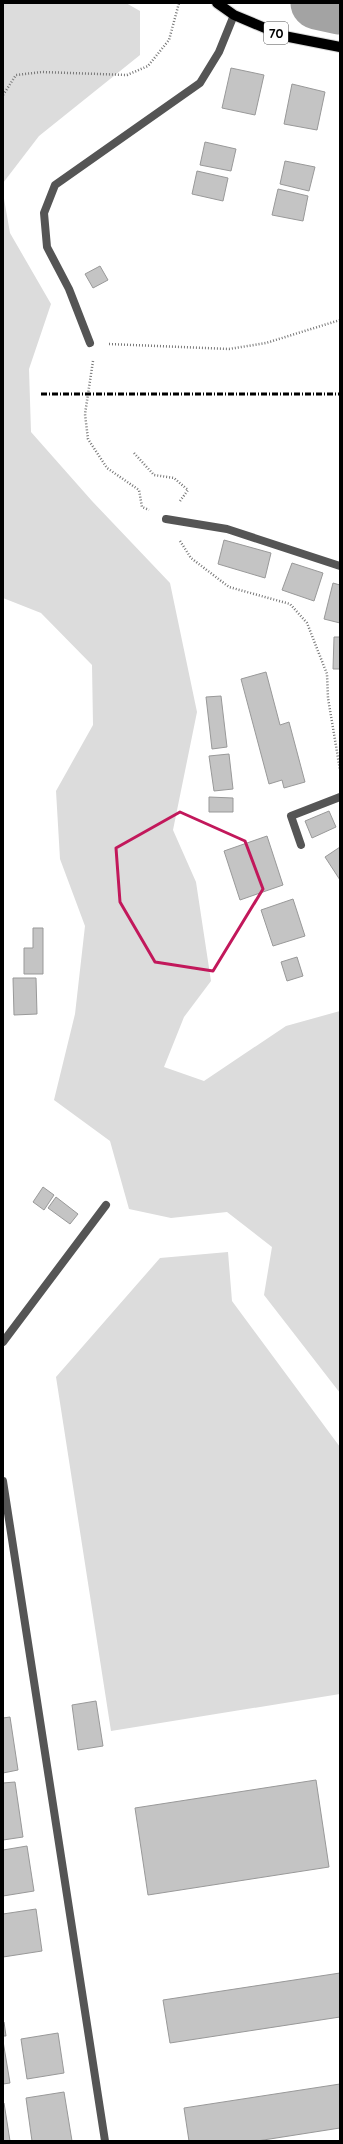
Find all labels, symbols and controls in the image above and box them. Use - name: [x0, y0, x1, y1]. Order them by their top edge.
- road number: 70: [264, 22, 288, 44]

